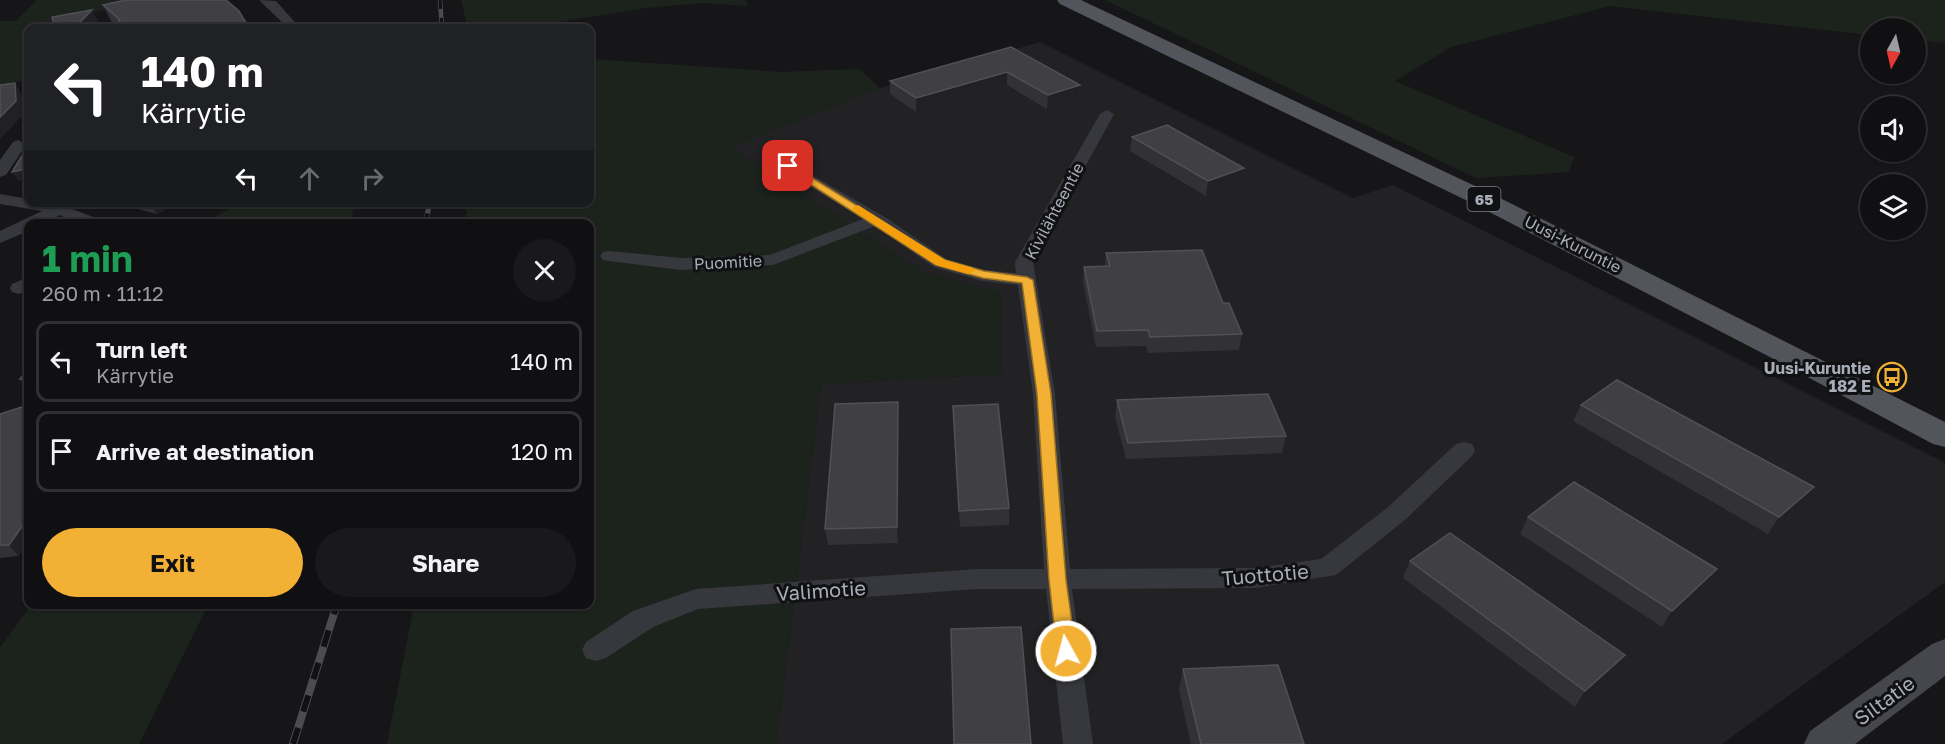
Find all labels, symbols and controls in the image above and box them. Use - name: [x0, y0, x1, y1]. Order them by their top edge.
- north arrow: [1860, 18, 1926, 84]
- map controls: [1860, 18, 1926, 240]
- text: 140 m: [141, 46, 263, 96]
- icon: left: [42, 48, 120, 126]
- button: sound: [1860, 96, 1926, 162]
- text: Kärrytie: [141, 97, 246, 129]
- pin: [762, 140, 813, 191]
- icon: arrive: [771, 149, 804, 182]
- street label: Kivilähteentie: [1020, 159, 1088, 263]
- icon: left: [230, 162, 263, 195]
- icon: ahead: [293, 162, 326, 195]
- icon: right: [356, 162, 389, 195]
- button: layers: [1860, 174, 1926, 240]
- road number: 65: [1468, 187, 1500, 211]
- street label: Uusi-Kuruntie: [1521, 211, 1625, 277]
- text: 1 min: [42, 237, 133, 280]
- button: close: [513, 239, 576, 302]
- street label: Puomitie: [693, 250, 763, 274]
- text: 260 m · 11:12: [42, 281, 164, 305]
- text: Turn left: [96, 336, 187, 363]
- icon: left: [45, 345, 78, 378]
- text: 140 m: [510, 348, 573, 375]
- place label: Uusi-Kuruntie 182 E: [1764, 358, 1871, 396]
- bus stop icon: Uusi-Kuruntie 182 E: [1876, 361, 1908, 393]
- text: Kärrytie: [96, 363, 174, 387]
- icon: arrive: [45, 435, 78, 468]
- text: Arrive at destination: [96, 438, 314, 465]
- text: 120 m: [511, 438, 573, 465]
- button: Exit: [42, 528, 303, 597]
- button: Share: [315, 528, 576, 597]
- street label: Tuottotie: [1220, 558, 1310, 590]
- street label: Valimotie: [775, 575, 867, 605]
- position arrow: [1034, 619, 1098, 683]
- street label: Siltatie: [1849, 670, 1919, 730]

